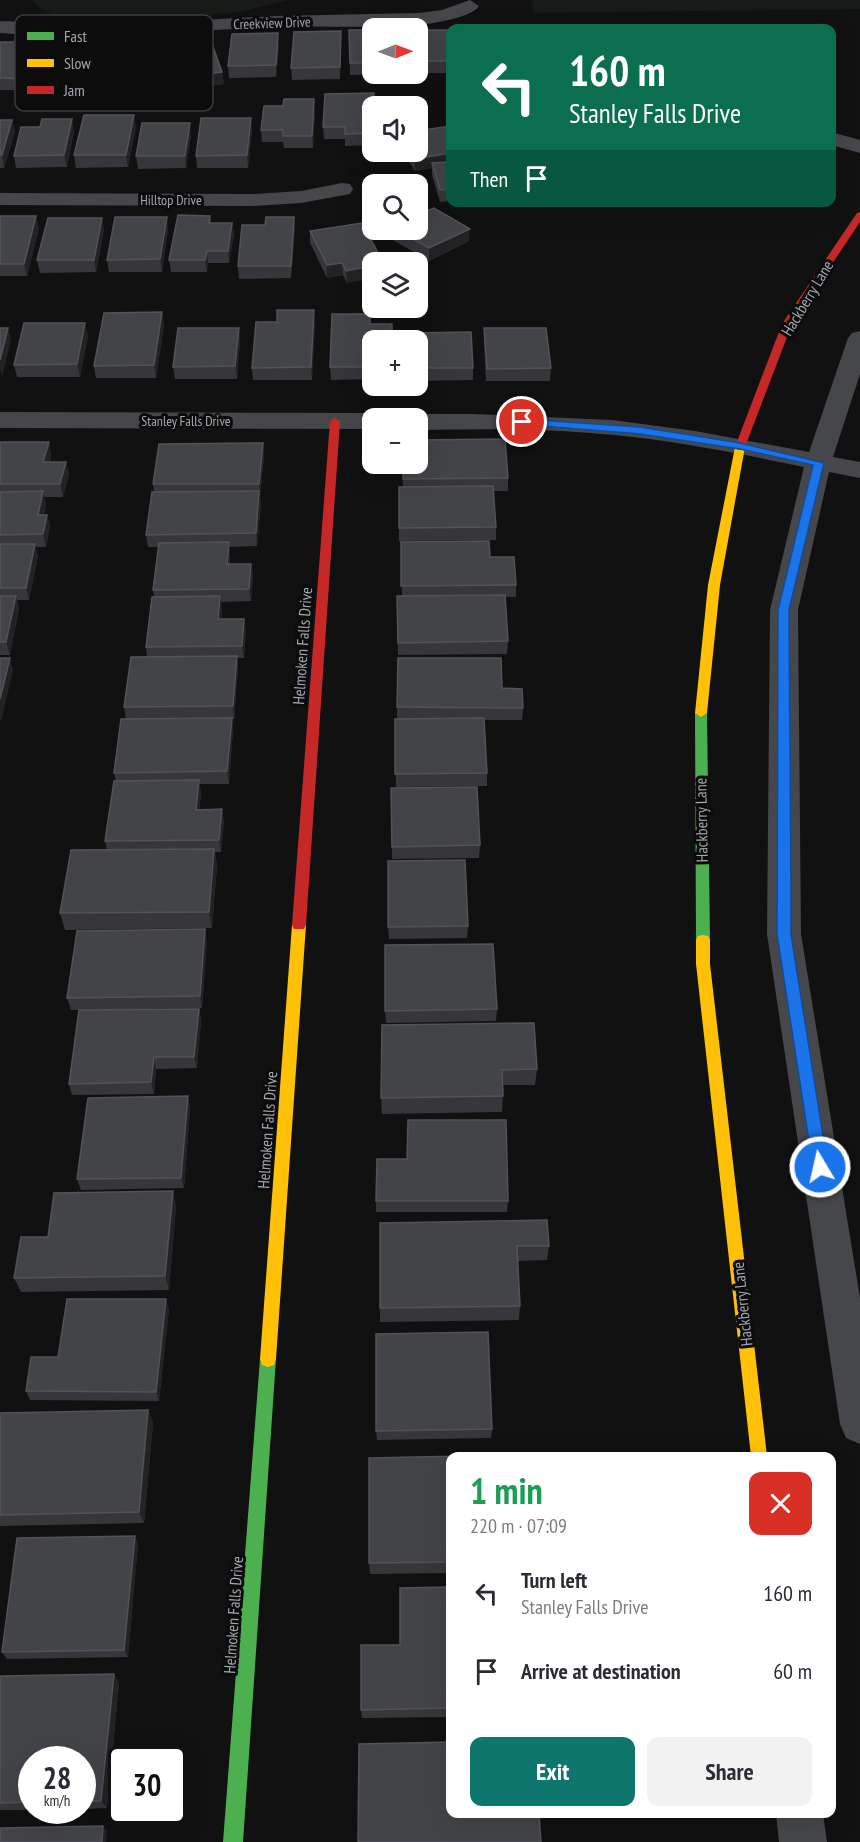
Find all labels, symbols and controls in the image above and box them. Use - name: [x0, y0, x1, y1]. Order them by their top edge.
- street label: Creekview Drive: [233, 13, 311, 33]
- legend: [15, 15, 213, 111]
- north arrow: [362, 18, 428, 84]
- map controls: [362, 18, 428, 474]
- text: Fast: [64, 26, 87, 46]
- text: 160 m: [569, 43, 666, 98]
- icon: left: [470, 48, 548, 126]
- text: Slow: [64, 53, 91, 73]
- text: Jam: [63, 80, 85, 100]
- button: sound: [362, 96, 428, 162]
- text: Stanley Falls Drive: [569, 96, 741, 130]
- icon: arrive: [520, 162, 553, 195]
- text: Then: [470, 165, 508, 193]
- button: search: [362, 174, 428, 240]
- street label: Hilltop Drive: [140, 191, 202, 209]
- button: layers: [362, 252, 428, 318]
- street label: Hackberry Lane: [777, 257, 837, 339]
- button: +: [362, 330, 428, 396]
- pin: [496, 396, 547, 447]
- icon: arrive: [505, 405, 538, 438]
- button: −: [362, 408, 428, 474]
- street label: Stanley Falls Drive: [141, 412, 231, 430]
- street label: Helmoken Falls Drive: [288, 587, 316, 705]
- street label: Hackberry Lane: [690, 778, 712, 862]
- street label: Helmoken Falls Drive: [253, 1071, 281, 1189]
- position arrow: [788, 1135, 852, 1199]
- street label: Hackberry Lane: [728, 1261, 756, 1347]
- text: 1 min: [470, 1467, 543, 1514]
- button: close: [749, 1472, 812, 1535]
- text: 220 m · 07:09: [470, 1513, 567, 1539]
- street label: Helmoken Falls Drive: [219, 1556, 247, 1674]
- text: Turn left: [521, 1566, 587, 1594]
- icon: left: [470, 1577, 503, 1610]
- text: 160 m: [763, 1579, 812, 1607]
- text: Stanley Falls Drive: [521, 1594, 649, 1620]
- icon: arrive: [470, 1655, 503, 1688]
- text: Arrive at destination: [521, 1657, 681, 1685]
- text: 60 m: [773, 1657, 812, 1685]
- button: Exit: [470, 1737, 635, 1806]
- button: Share: [647, 1737, 812, 1806]
- speed limit sign: 30: [108, 1746, 186, 1824]
- text: 28: [43, 1758, 71, 1797]
- text: km/h: [44, 1791, 70, 1810]

